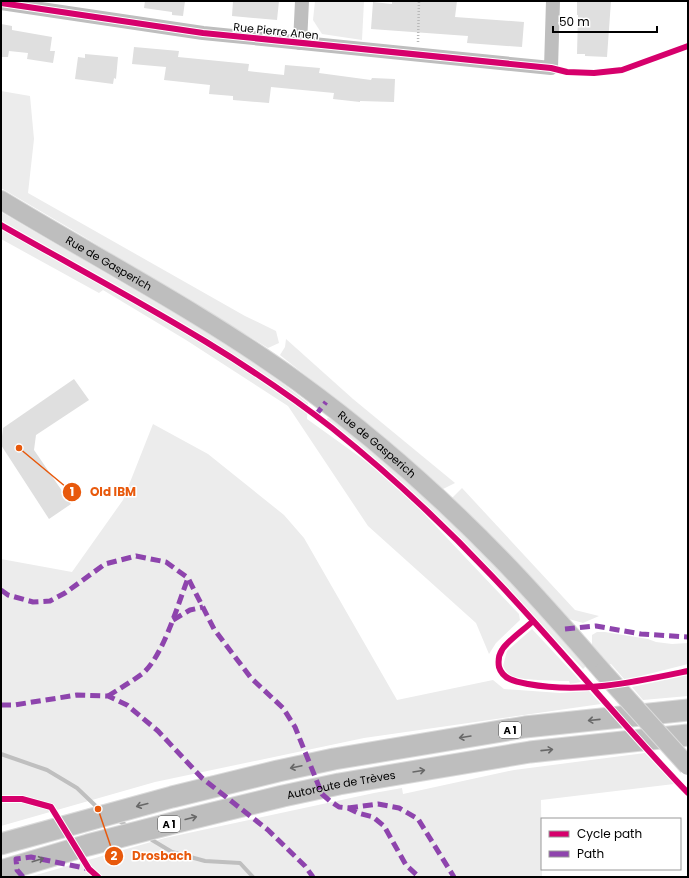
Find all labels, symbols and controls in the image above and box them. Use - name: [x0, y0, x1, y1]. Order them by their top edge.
- scale bar: [553, 8, 657, 34]
- text: 50 m: [559, 13, 590, 30]
- street label: Rue Pierre Anen: [233, 19, 319, 43]
- street label: Rue de Gasperich: [63, 232, 155, 295]
- street label: Rue de Gasperich: [334, 407, 419, 482]
- callout: Old IBM: [62, 480, 144, 504]
- text: 1: [70, 483, 74, 500]
- text: Old IBM: [90, 483, 136, 500]
- one-way arrow: [587, 716, 600, 724]
- road number: A 1: [499, 722, 521, 738]
- one-way arrow: [459, 733, 472, 741]
- one-way arrow: [540, 747, 553, 754]
- one-way arrow: [289, 763, 302, 771]
- street label: Autoroute de Trèves: [285, 767, 397, 803]
- one-way arrow: [412, 767, 425, 775]
- one-way arrow: [136, 802, 149, 809]
- one-way arrow: [184, 814, 197, 822]
- road number: A 1: [158, 816, 180, 832]
- legend: [541, 818, 681, 870]
- text: Cycle path: [577, 825, 642, 842]
- callout: Drosbach: [104, 844, 200, 868]
- text: Path: [577, 845, 604, 862]
- text: 2: [111, 847, 118, 864]
- text: Drosbach: [132, 847, 192, 864]
- one-way arrow: [32, 856, 45, 863]

